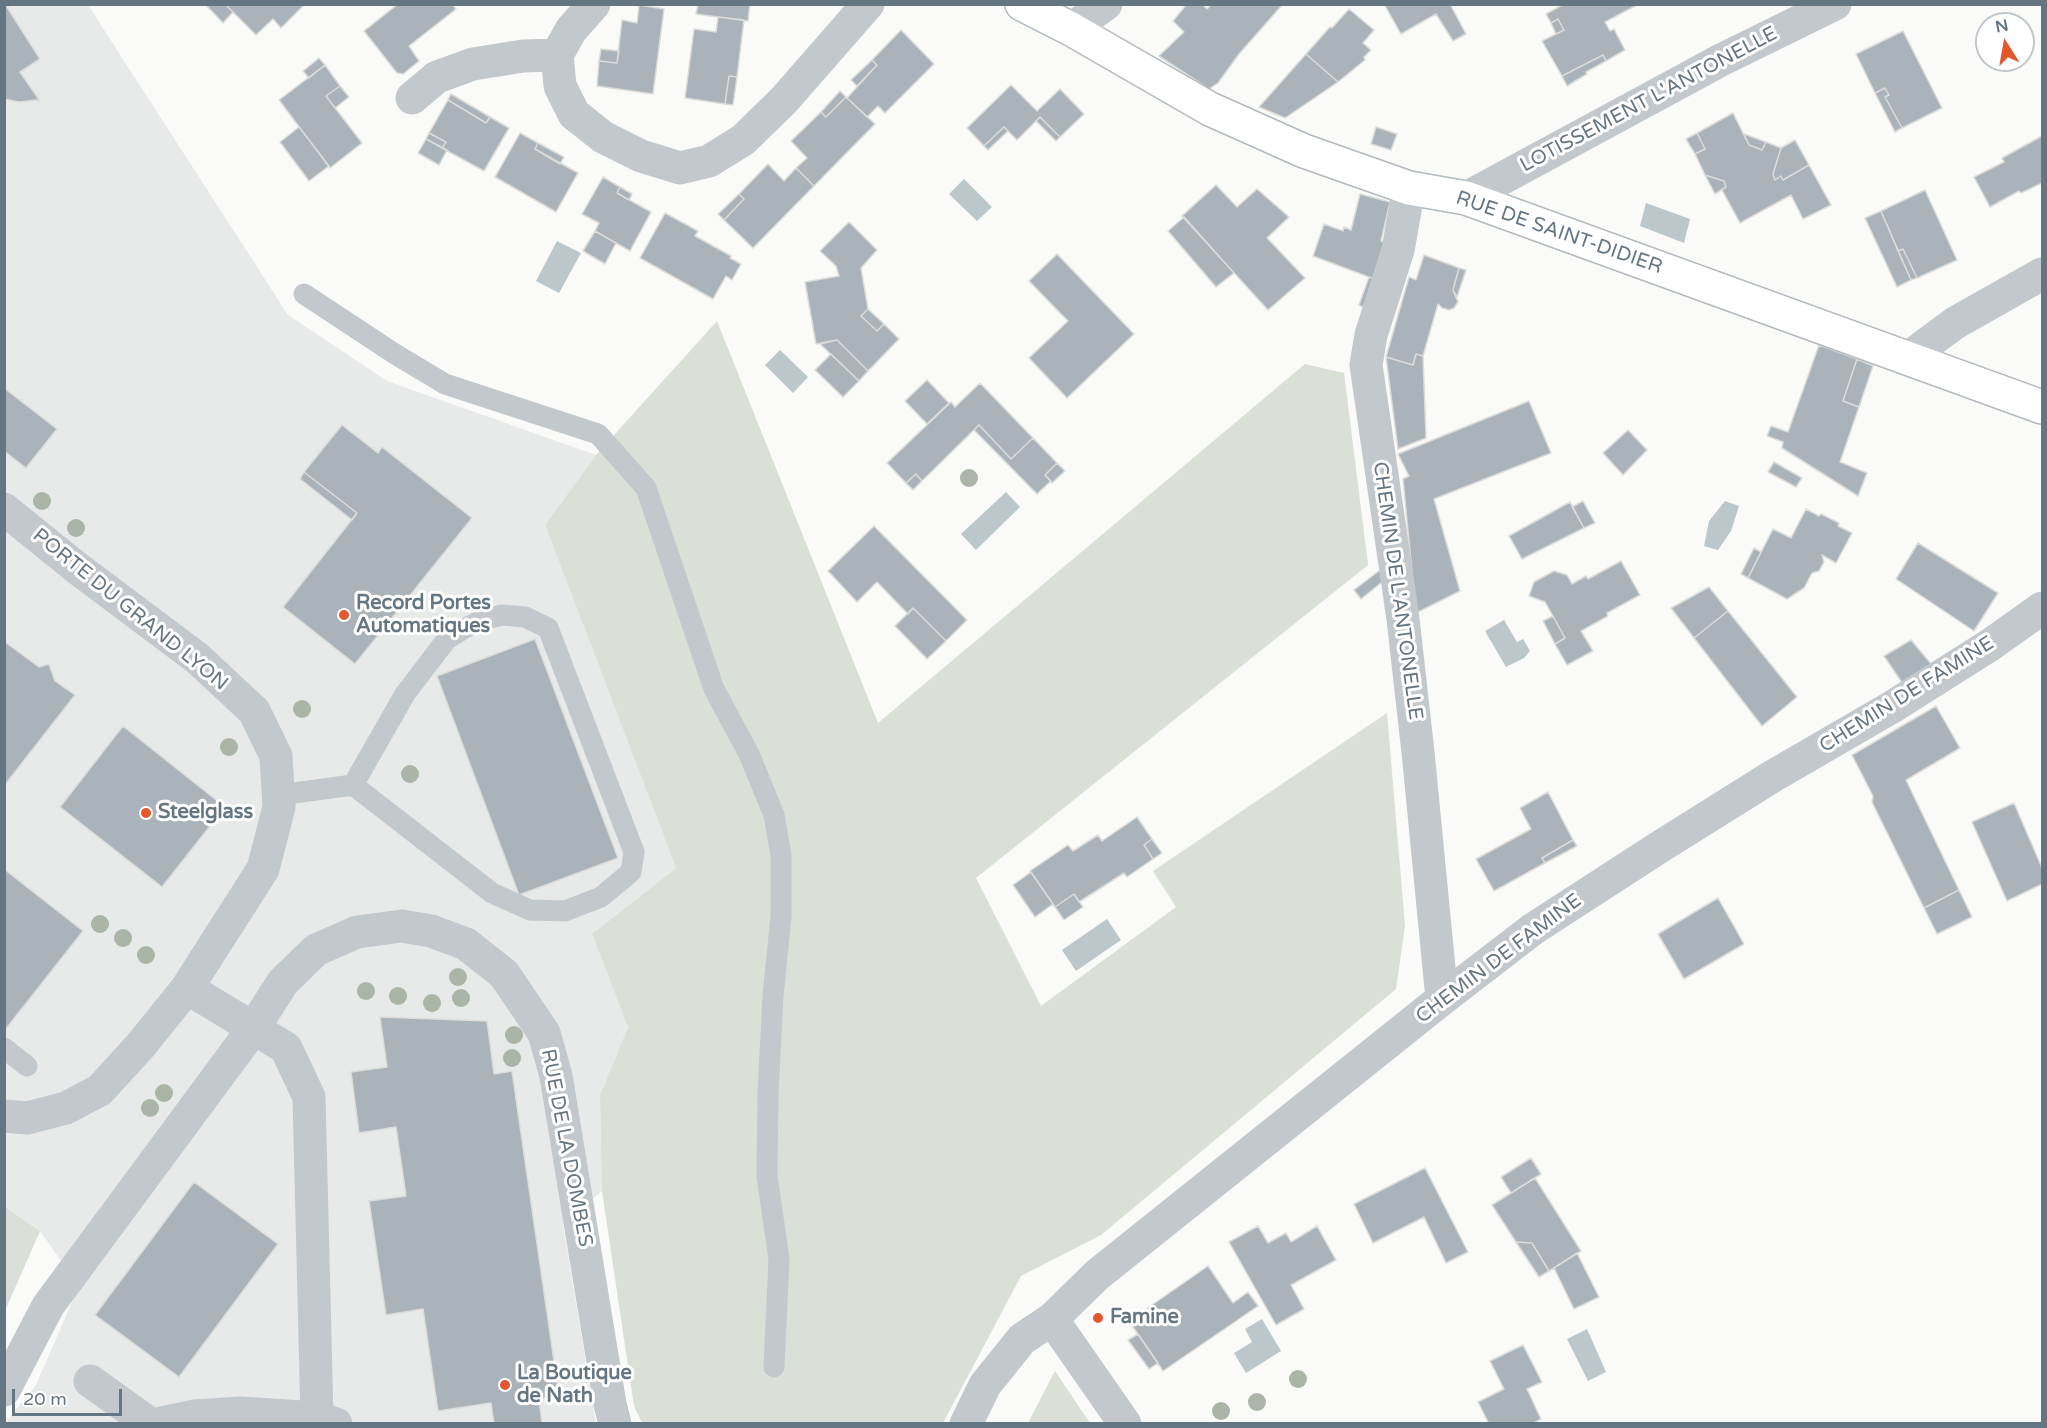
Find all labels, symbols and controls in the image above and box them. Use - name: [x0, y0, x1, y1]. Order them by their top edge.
- north arrow: [1975, 12, 2035, 72]
- text: N: [1994, 15, 2010, 37]
- street label: LOTISSEMENT L'ANTONELLE: [1516, 22, 1782, 178]
- street label: RUE DE SAINT-DIDIER: [1453, 186, 1665, 280]
- street label: CHEMIN DE L'ANTONELLE: [1367, 460, 1427, 722]
- street label: PORTE DU GRAND LYON: [28, 524, 232, 696]
- place label: Record Portes Automatiques: [356, 592, 491, 639]
- marker: Record Portes Automatiques: [337, 608, 351, 622]
- street label: CHEMIN DE FAMINE: [1815, 632, 1999, 758]
- place label: Steelglass: [158, 801, 253, 825]
- marker: Steelglass: [139, 806, 153, 820]
- street label: CHEMIN DE FAMINE: [1412, 889, 1586, 1029]
- street label: RUE DE LA DOMBES: [535, 1047, 597, 1249]
- place label: Famine: [1110, 1306, 1179, 1330]
- marker: Famine: [1091, 1311, 1105, 1325]
- place label: La Boutique de Nath: [517, 1362, 632, 1409]
- scale bar: [15, 1377, 124, 1415]
- marker: La Boutique de Nath: [498, 1378, 512, 1392]
- text: 20 m: [23, 1388, 67, 1410]

